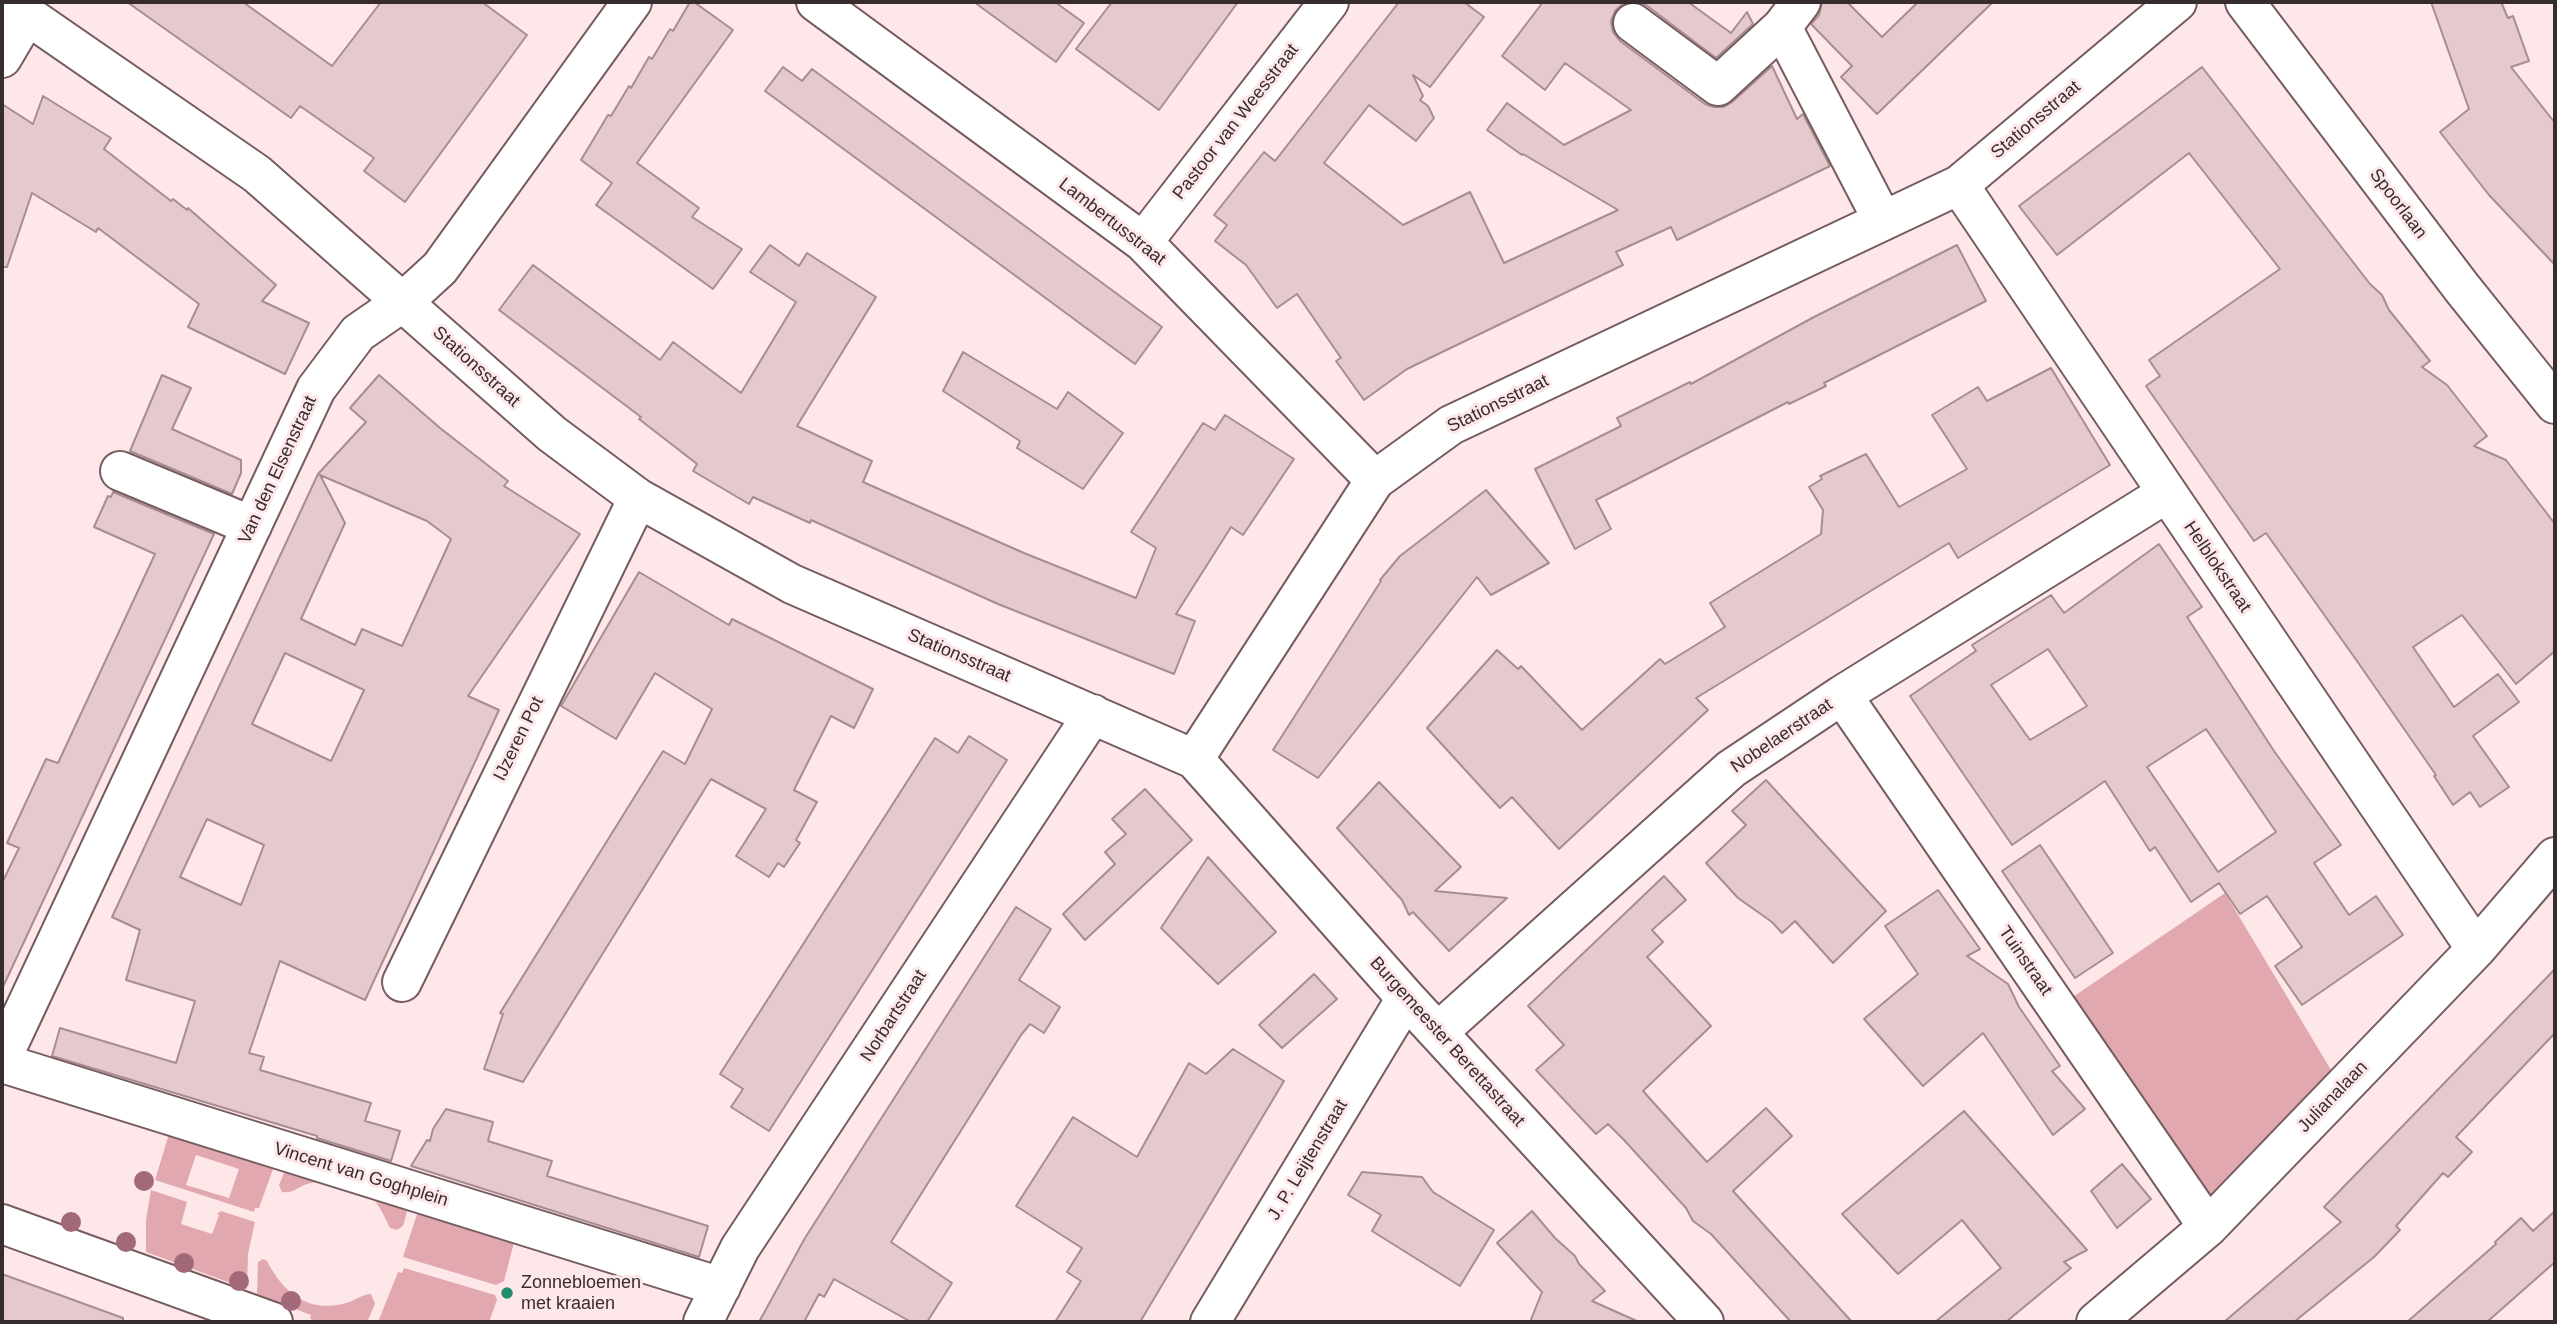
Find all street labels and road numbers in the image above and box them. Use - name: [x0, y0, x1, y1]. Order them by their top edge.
- street label: Pastoor van Weesstraat: [1168, 40, 1304, 204]
- street label: Stationsstraat: [1987, 76, 2085, 164]
- street label: Spoorlaan: [2365, 165, 2431, 243]
- street label: Lambertusstraat: [1054, 173, 1170, 271]
- street label: Stationsstraat: [428, 322, 524, 412]
- street label: Stationsstraat: [1444, 370, 1552, 438]
- street label: Van den Elsenstraat: [234, 393, 322, 547]
- street label: Helblokstraat: [2179, 517, 2255, 617]
- street label: Stationsstraat: [904, 625, 1014, 687]
- street label: IJzeren Pot: [489, 693, 549, 785]
- street label: Nobelaerstraat: [1727, 694, 1837, 778]
- street label: Tuinstraat: [1993, 922, 2057, 1000]
- street label: Burgemeester Berettastraat: [1365, 953, 1529, 1131]
- street label: Norbartstraat: [856, 966, 932, 1066]
- street label: Julianalaan: [2294, 1057, 2372, 1137]
- street label: J. P. Leijtenstraat: [1264, 1096, 1352, 1224]
- street label: Vincent van Goghplein: [271, 1138, 451, 1212]

